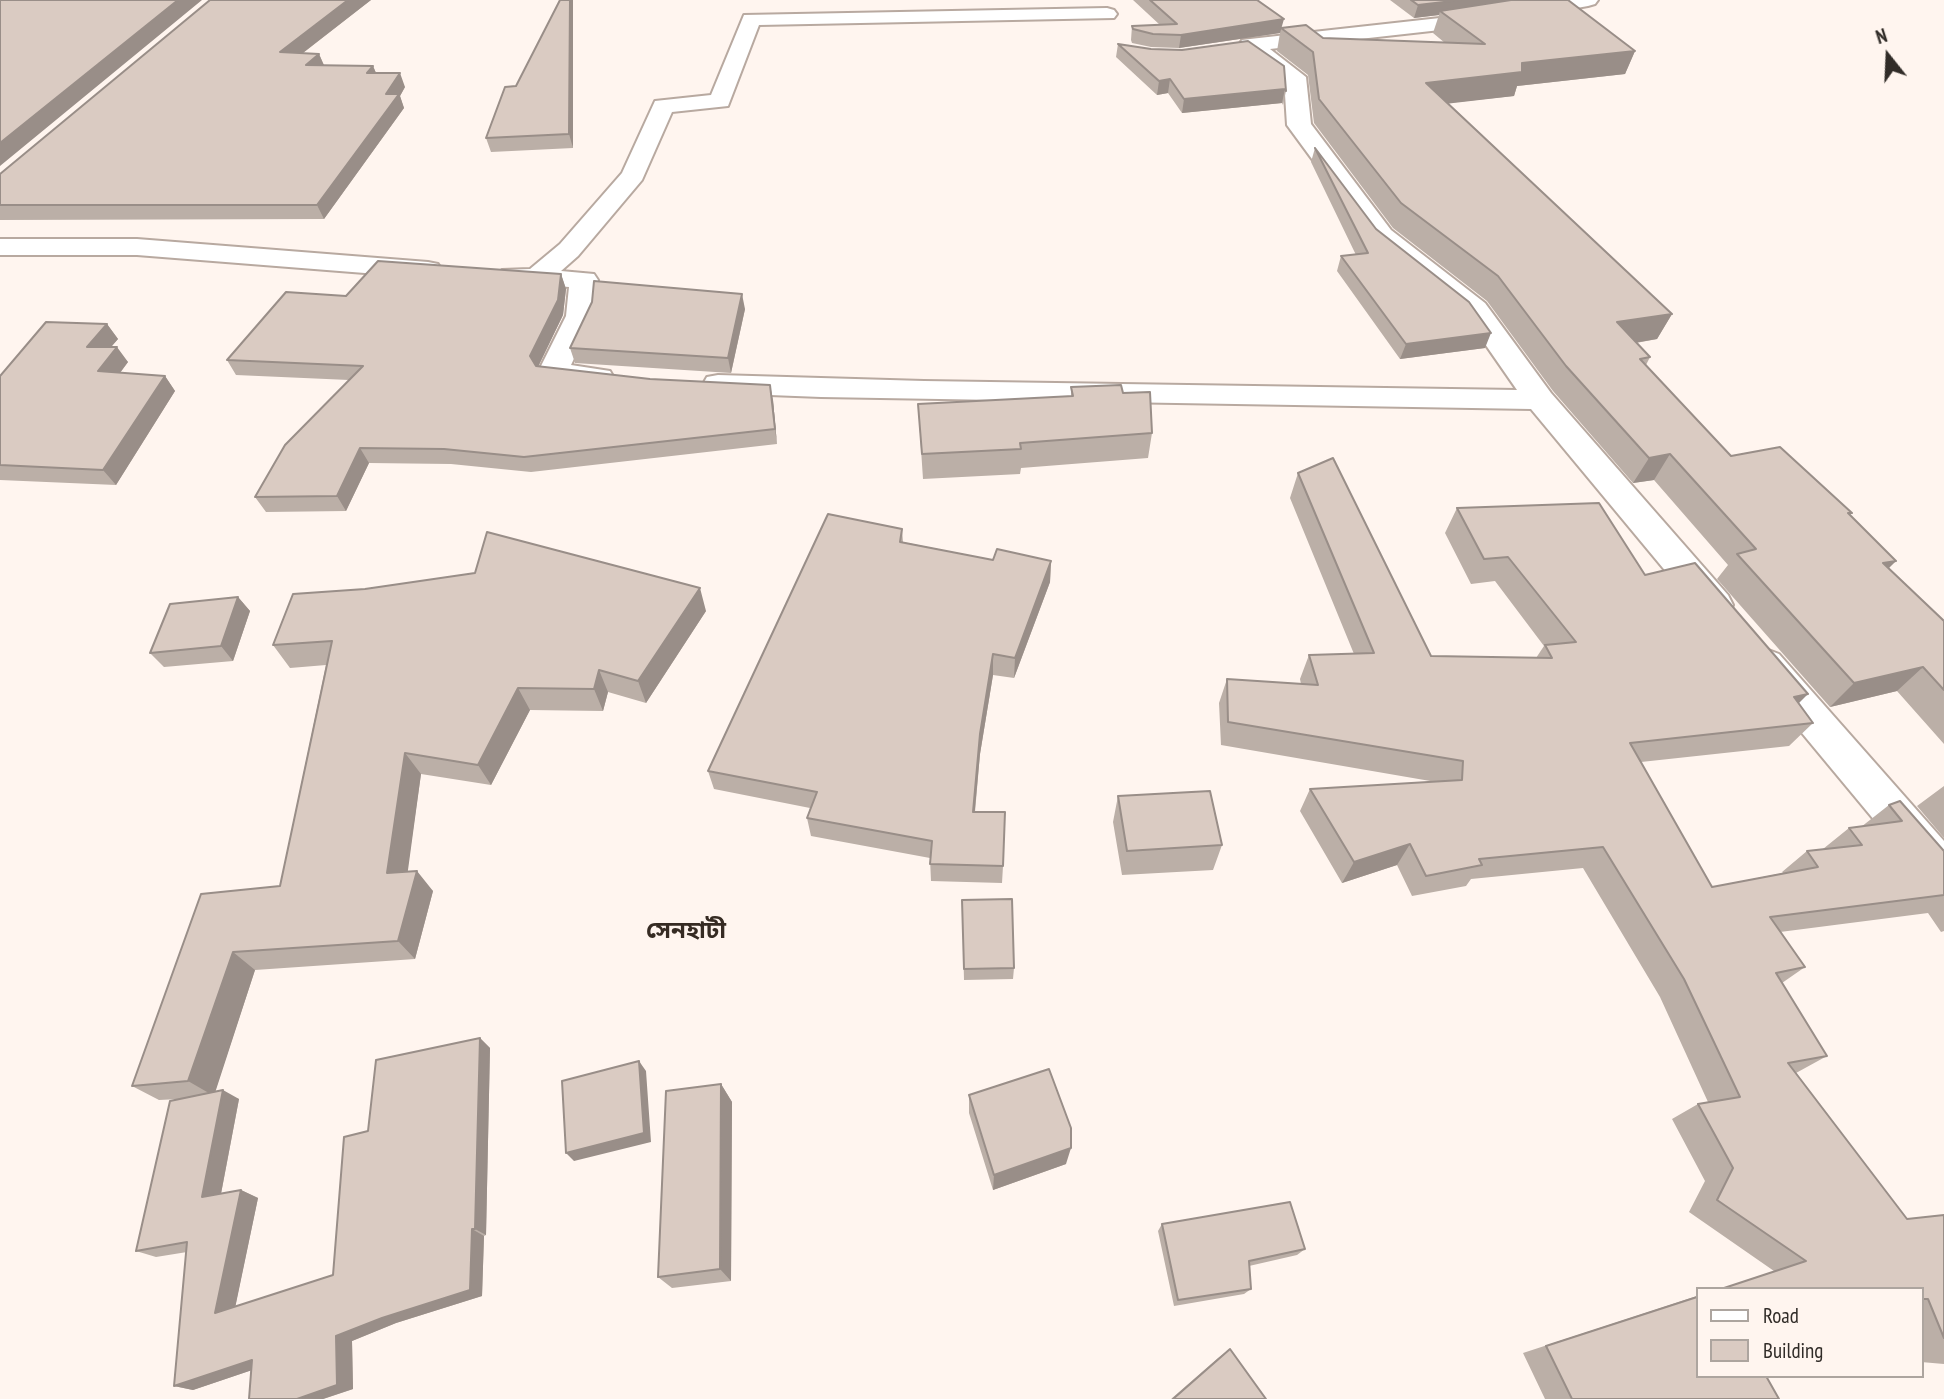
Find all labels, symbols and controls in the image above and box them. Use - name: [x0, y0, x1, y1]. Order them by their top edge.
- north arrow: [1853, 21, 1923, 91]
- text: N: [1873, 23, 1890, 49]
- district label: সেনহাটী: [646, 917, 726, 945]
- legend: [1696, 1287, 1923, 1378]
- text: Road: [1763, 1302, 1799, 1329]
- text: Building: [1763, 1337, 1823, 1364]

